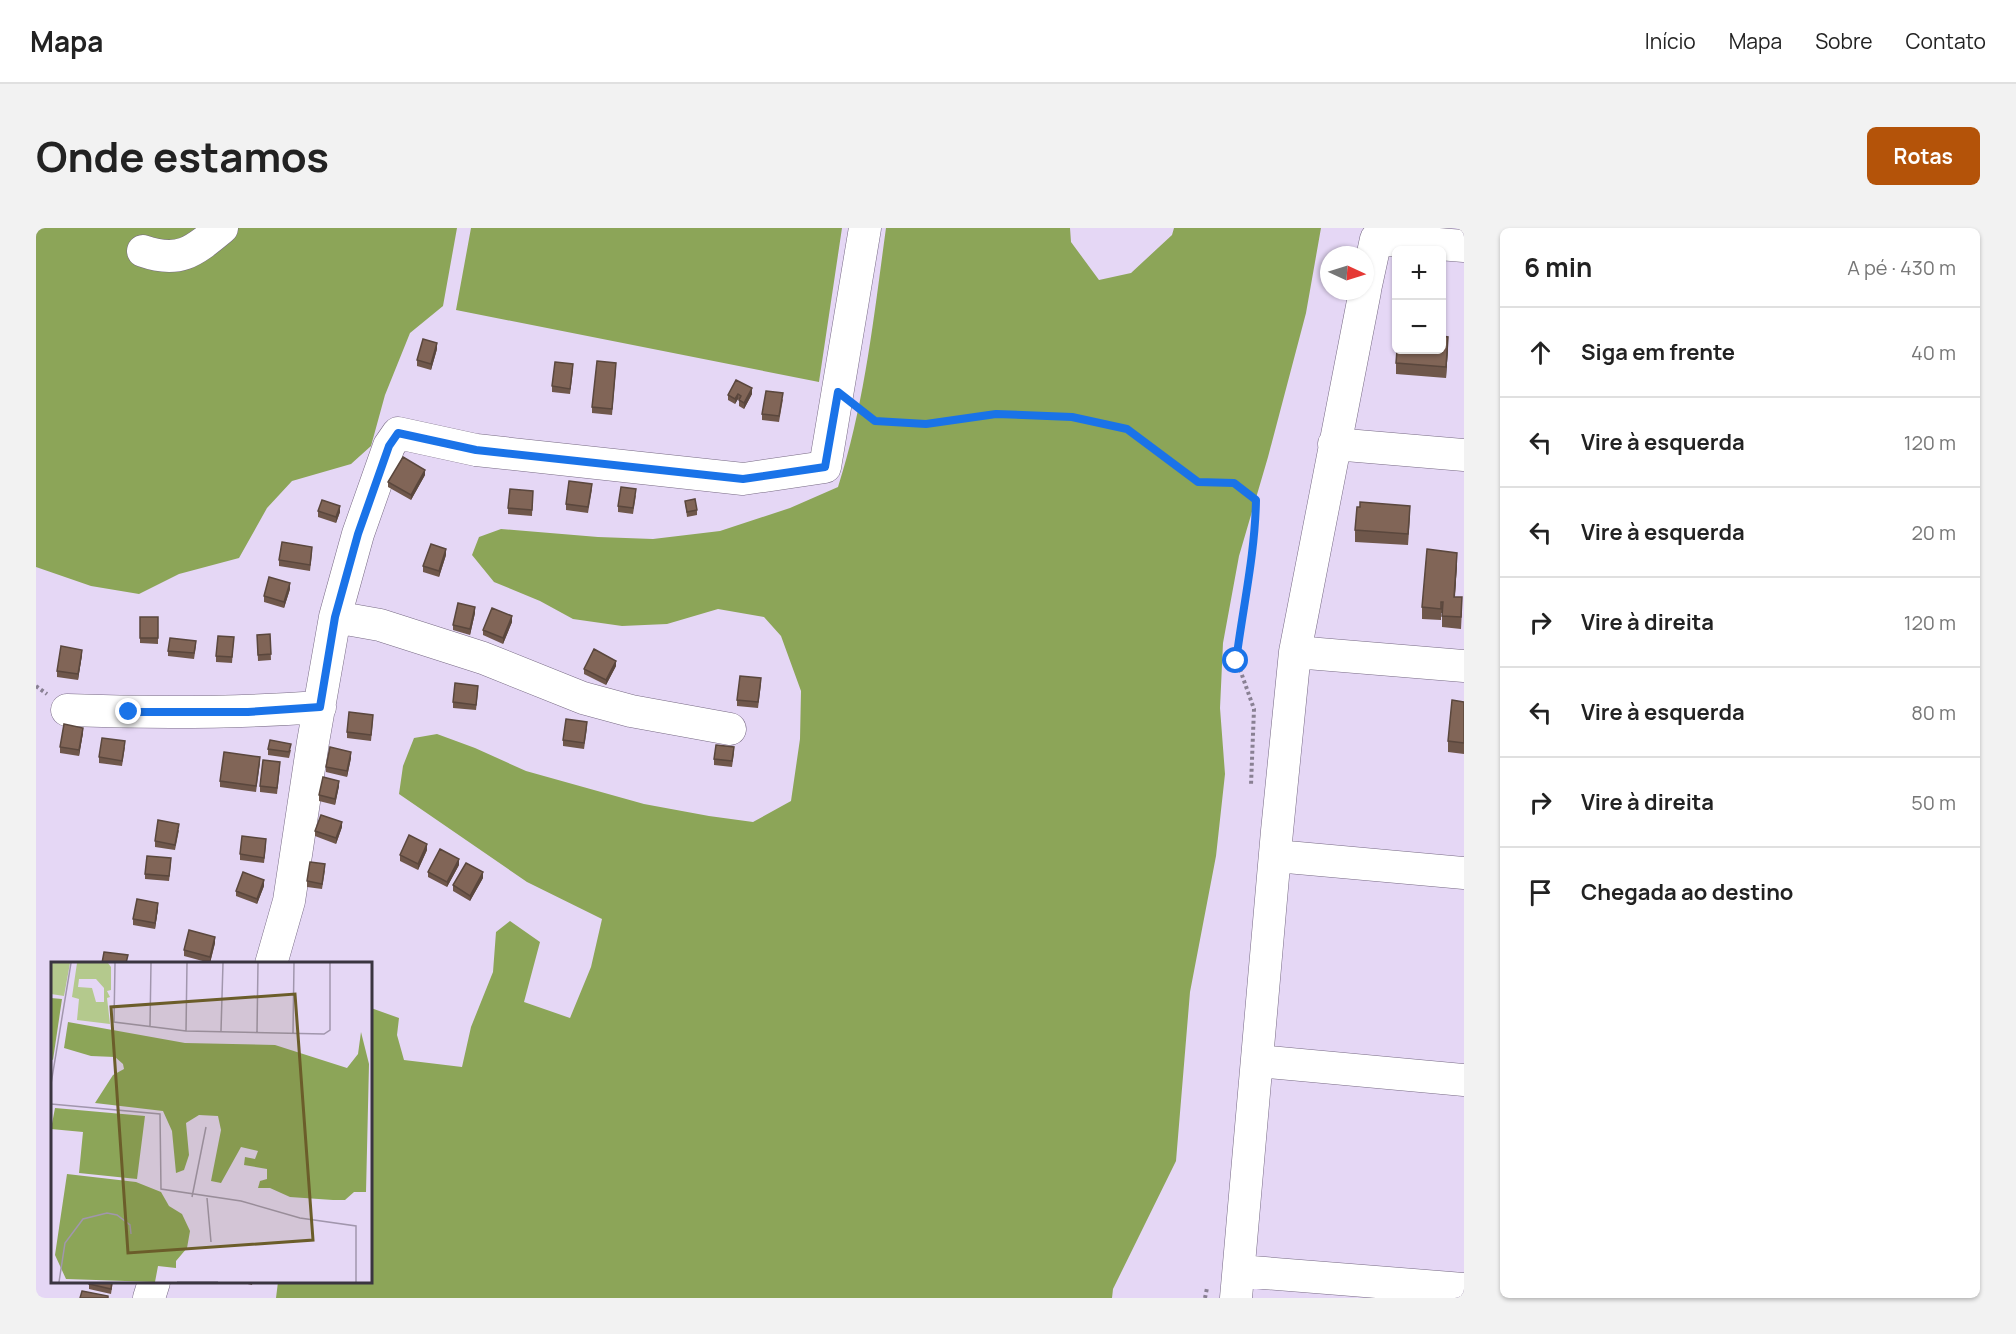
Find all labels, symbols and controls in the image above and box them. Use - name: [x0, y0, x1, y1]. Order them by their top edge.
- text: Mapa: [30, 22, 103, 60]
- text: Início: [1645, 27, 1696, 55]
- text: Mapa: [1729, 27, 1782, 55]
- text: Sobre: [1815, 27, 1873, 55]
- text: Contato: [1906, 27, 1986, 55]
- text: Onde estamos: [36, 127, 329, 185]
- button: Rotas: [1867, 127, 1980, 185]
- north arrow: [1320, 246, 1374, 300]
- map controls: [1392, 246, 1446, 354]
- button: +: [1392, 246, 1446, 300]
- text: 6 min: [1524, 249, 1592, 285]
- text: A pé · 430 m: [1847, 254, 1956, 281]
- button: −: [1392, 300, 1446, 354]
- icon: ahead: [1524, 336, 1557, 369]
- text: Siga em frente: [1581, 337, 1735, 367]
- text: 40 m: [1911, 339, 1956, 366]
- icon: left: [1524, 426, 1557, 459]
- text: Vire à esquerda: [1581, 427, 1745, 457]
- text: 120 m: [1904, 429, 1956, 456]
- icon: left: [1524, 516, 1557, 549]
- text: Vire à esquerda: [1581, 517, 1745, 547]
- text: 20 m: [1911, 519, 1956, 546]
- icon: right: [1524, 606, 1557, 639]
- text: Vire à direita: [1581, 607, 1714, 637]
- text: 120 m: [1904, 609, 1956, 636]
- route start: [1222, 647, 1248, 673]
- icon: left: [1524, 696, 1557, 729]
- text: Vire à esquerda: [1581, 697, 1745, 727]
- route end: [115, 698, 141, 724]
- text: 80 m: [1911, 699, 1956, 726]
- icon: right: [1524, 786, 1557, 819]
- text: Vire à direita: [1581, 787, 1714, 817]
- text: 50 m: [1911, 789, 1956, 816]
- icon: arrive: [1524, 876, 1557, 909]
- text: Chegada ao destino: [1581, 877, 1793, 907]
- inset map: [51, 962, 372, 1283]

